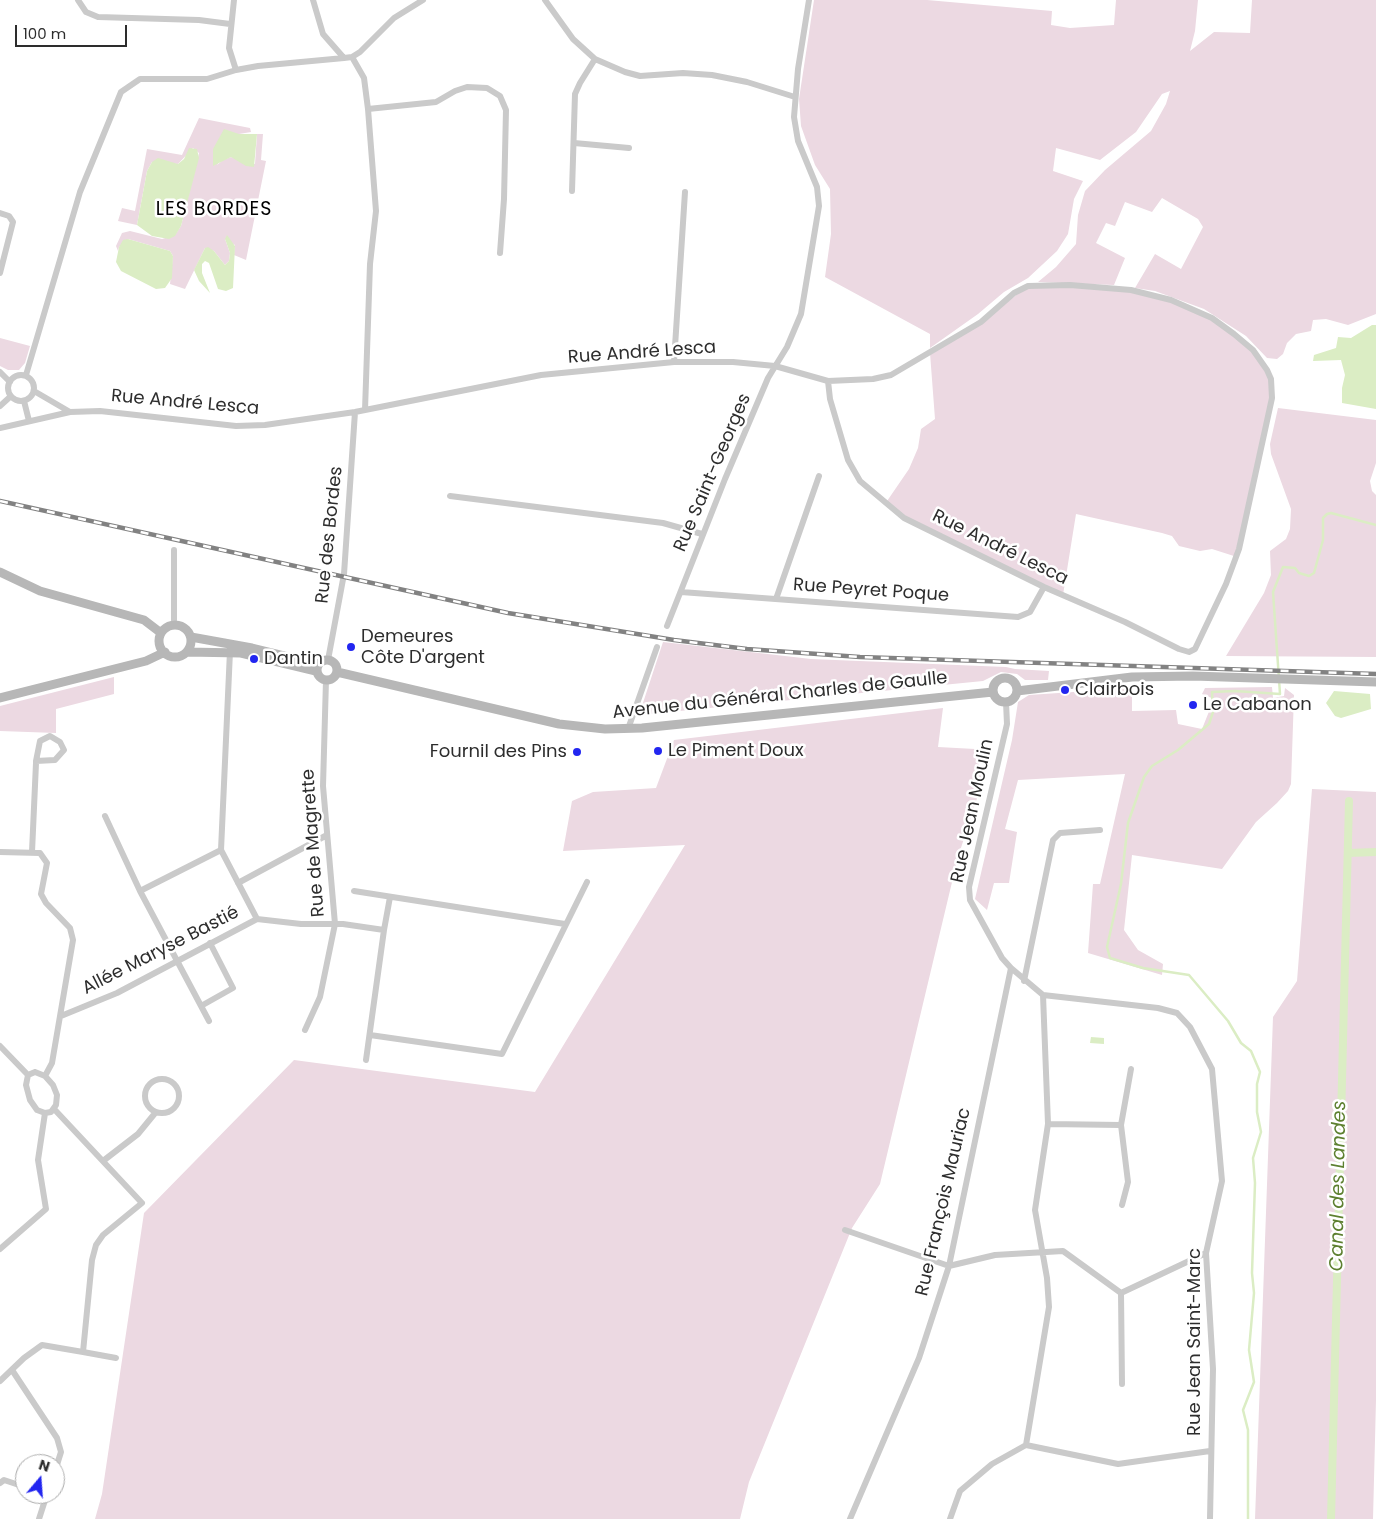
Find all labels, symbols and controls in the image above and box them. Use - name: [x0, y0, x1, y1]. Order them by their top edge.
- scale bar: [18, 15, 130, 47]
- text: 100 m: [23, 23, 66, 44]
- district label: LES BORDES: [154, 199, 274, 221]
- street label: Rue André Lesca: [567, 337, 717, 369]
- street label: Rue André Lesca: [110, 386, 260, 420]
- street label: Rue Saint-Georges: [670, 391, 756, 555]
- street label: Rue des Bordes: [312, 465, 348, 605]
- street label: Rue André Lesca: [929, 506, 1071, 590]
- street label: Rue Peyret Poque: [792, 575, 950, 607]
- place label: Demeures Côte D'argent: [361, 626, 485, 669]
- marker: Demeures Côte D'argent: [345, 641, 357, 653]
- place label: Dantin: [264, 648, 323, 670]
- marker: Dantin: [248, 653, 260, 665]
- street label: Avenue du Général Charles de Gaulle: [611, 668, 949, 724]
- place label: Clairbois: [1075, 679, 1154, 701]
- marker: Clairbois: [1059, 684, 1071, 696]
- place label: Le Cabanon: [1203, 694, 1312, 716]
- marker: Le Cabanon: [1187, 699, 1199, 711]
- street label: Rue Jean Moulin: [947, 737, 999, 885]
- place label: Le Piment Doux: [668, 740, 804, 762]
- place label: Fournil des Pins: [430, 741, 567, 763]
- marker: Le Piment Doux: [652, 745, 664, 757]
- marker: Fournil des Pins: [571, 746, 583, 758]
- street label: Rue de Magrette: [298, 768, 330, 918]
- street label: Allée Maryse Bastié: [79, 902, 243, 1000]
- water label: Canal des Landes: [1326, 1100, 1352, 1272]
- street label: Rue François Mauriac: [912, 1106, 976, 1298]
- street label: Rue Jean Saint-Marc: [1184, 1248, 1206, 1436]
- north arrow: [15, 1454, 65, 1504]
- text: N: [36, 1455, 52, 1477]

